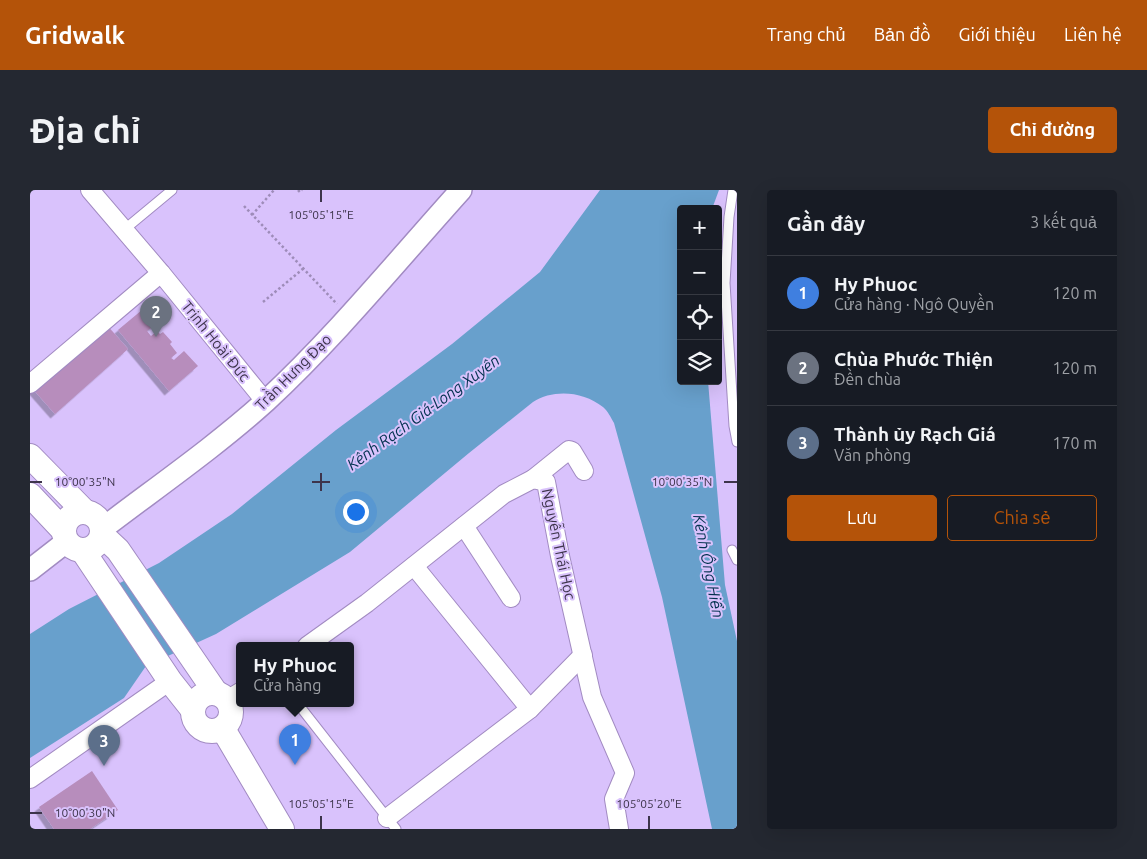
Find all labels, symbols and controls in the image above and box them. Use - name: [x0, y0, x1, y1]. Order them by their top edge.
- text: Gridwalk: [25, 22, 125, 49]
- text: Trang chủ: [767, 24, 846, 44]
- text: Bản đồ: [874, 24, 931, 44]
- text: Giới thiệu: [959, 24, 1036, 44]
- text: Liên hệ: [1064, 24, 1122, 44]
- button: Chỉ đường: [988, 107, 1117, 153]
- text: Địa chỉ: [30, 110, 140, 150]
- map controls: [677, 205, 722, 385]
- button: +: [677, 205, 722, 250]
- text: 105°05'15"E: [288, 208, 354, 221]
- text: Gần đây: [787, 211, 865, 235]
- text: 3 kết quả: [1030, 213, 1097, 231]
- button: −: [677, 250, 722, 295]
- text: Hy Phuoc: [834, 273, 917, 295]
- text: 1: [798, 284, 808, 302]
- text: 120 m: [1052, 284, 1097, 302]
- button: locate: [677, 295, 722, 340]
- text: Cửa hàng · Ngô Quyền: [834, 295, 994, 313]
- pin: 2: [140, 296, 172, 337]
- street label: Trịnh Hoài Đức: [178, 297, 254, 385]
- street label: Trần Hưng Đạo: [250, 329, 335, 414]
- button: layers: [677, 340, 722, 385]
- text: Chùa Phước Thiện: [834, 348, 993, 370]
- water label: Kênh Rạch Giá-Long Xuyên: [343, 351, 503, 473]
- text: 2: [798, 359, 808, 377]
- text: 120 m: [1052, 359, 1097, 377]
- text: Đền chùa: [834, 370, 901, 388]
- text: Thành ủy Rạch Giá: [834, 423, 996, 445]
- text: 3: [798, 434, 808, 452]
- text: 170 m: [1052, 434, 1097, 452]
- text: Văn phòng: [834, 446, 911, 464]
- text: 10°00'35"N: [55, 475, 115, 488]
- text: 10°00'35"N: [652, 475, 712, 488]
- street label: Nguyễn Thái Học: [539, 486, 581, 601]
- button: Lưu: [787, 495, 937, 541]
- button: Chia sẻ: [947, 495, 1097, 541]
- your location: [343, 499, 369, 525]
- water label: Kênh Ông Hiển: [690, 513, 729, 619]
- popup: [236, 642, 354, 707]
- text: Hy Phuoc: [253, 654, 337, 676]
- text: Cửa hàng: [253, 676, 321, 694]
- pin: 1: [279, 724, 311, 765]
- pin: 3: [88, 725, 120, 766]
- text: 105°05'15"E: [288, 797, 354, 810]
- text: 105°05'20"E: [616, 797, 682, 810]
- text: 10°00'30"N: [55, 806, 115, 819]

